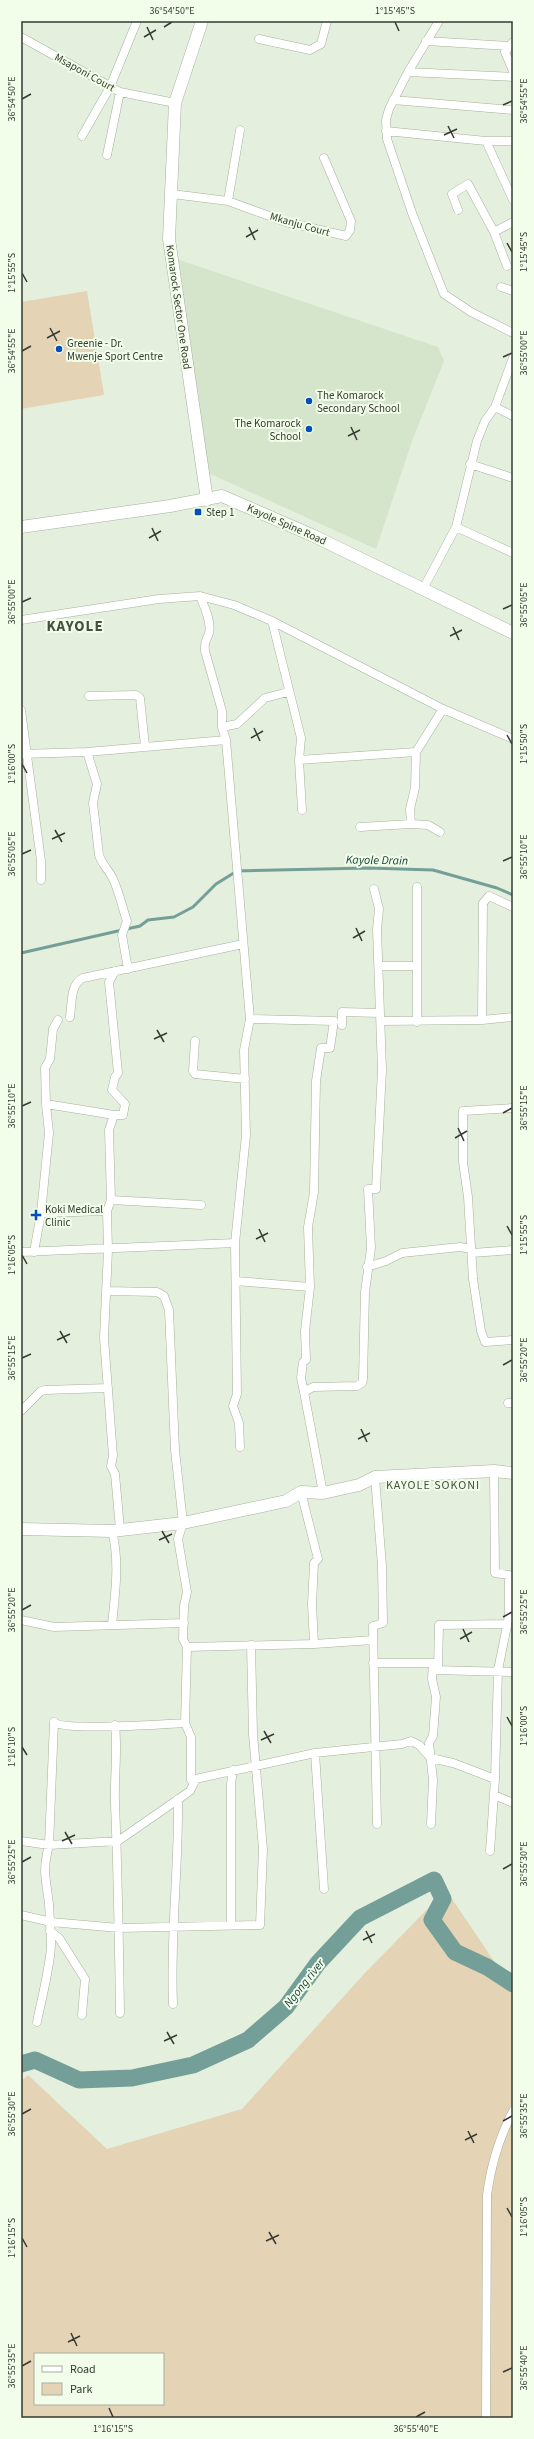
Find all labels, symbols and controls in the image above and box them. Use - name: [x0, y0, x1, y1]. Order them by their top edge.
- text: 36°54'50"E: [149, 4, 195, 18]
- text: 1°15'45"S: [375, 4, 415, 18]
- street label: Msaponi Court: [52, 50, 118, 95]
- text: 36°54'50"E: [5, 76, 19, 122]
- text: 36°54'55"E: [517, 78, 531, 124]
- street label: Mkanju Court: [268, 209, 332, 240]
- text: 1°15'45"S: [517, 232, 531, 272]
- street label: Komarock Sector One Road: [162, 244, 195, 370]
- text: 1°15'55"S: [5, 253, 19, 293]
- text: 36°54'55"E: [5, 328, 19, 374]
- text: 36°55'00"E: [517, 330, 531, 376]
- place label: Greenie - Dr. Mwenje Sport Centre: [67, 336, 164, 364]
- marker: Greenie - Dr. Mwenje Sport Centre: [54, 344, 64, 354]
- place label: The Komarock Secondary School: [317, 388, 400, 416]
- marker: The Komarock Secondary School: [304, 396, 314, 406]
- place label: The Komarock School: [234, 416, 302, 444]
- marker: The Komarock School: [304, 424, 314, 434]
- street label: Kayole Spine Road: [245, 500, 329, 549]
- place label: Step 1: [206, 505, 234, 520]
- marker: Step 1: [193, 507, 203, 517]
- text: 36°55'00"E: [5, 579, 19, 625]
- text: 36°55'05"E: [517, 582, 531, 628]
- district label: KAYOLE: [46, 616, 104, 637]
- text: 1°15'50"S: [517, 724, 531, 764]
- text: 1°16'00"S: [5, 744, 19, 784]
- text: 36°55'05"E: [5, 831, 19, 877]
- text: 36°55'10"E: [517, 834, 531, 880]
- water label: Kayole Drain: [346, 851, 408, 870]
- text: 36°55'10"E: [5, 1083, 19, 1129]
- text: 36°55'15"E: [517, 1085, 531, 1131]
- place label: Koki Medical Clinic: [45, 1202, 103, 1230]
- marker: Koki Medical Clinic: [30, 1209, 42, 1221]
- text: 1°15'55"S: [517, 1215, 531, 1255]
- text: 1°16'05"S: [5, 1235, 19, 1275]
- text: 36°55'15"E: [5, 1335, 19, 1381]
- text: 36°55'20"E: [517, 1337, 531, 1383]
- district label: KAYOLE SOKONI: [386, 1477, 480, 1494]
- text: 36°55'20"E: [5, 1587, 19, 1633]
- text: 36°55'25"E: [517, 1589, 531, 1635]
- text: 1°16'00"S: [517, 1706, 531, 1746]
- text: 1°16'10"S: [5, 1727, 19, 1767]
- text: 36°55'25"E: [5, 1839, 19, 1885]
- text: 36°55'30"E: [517, 1841, 531, 1887]
- water label: Ngong river: [280, 1955, 329, 2011]
- text: 36°55'30"E: [5, 2091, 19, 2137]
- text: 36°55'35"E: [517, 2093, 531, 2139]
- text: 1°16'05"S: [517, 2197, 531, 2237]
- text: 1°16'15"S: [5, 2218, 19, 2258]
- text: 36°55'35"E: [5, 2343, 19, 2389]
- text: 36°55'40"E: [517, 2345, 531, 2391]
- legend: [34, 2353, 164, 2405]
- text: Road: [70, 2361, 96, 2378]
- text: Park: [70, 2381, 92, 2398]
- text: 1°16'15"S: [93, 2422, 133, 2436]
- text: 36°55'40"E: [393, 2422, 439, 2436]

